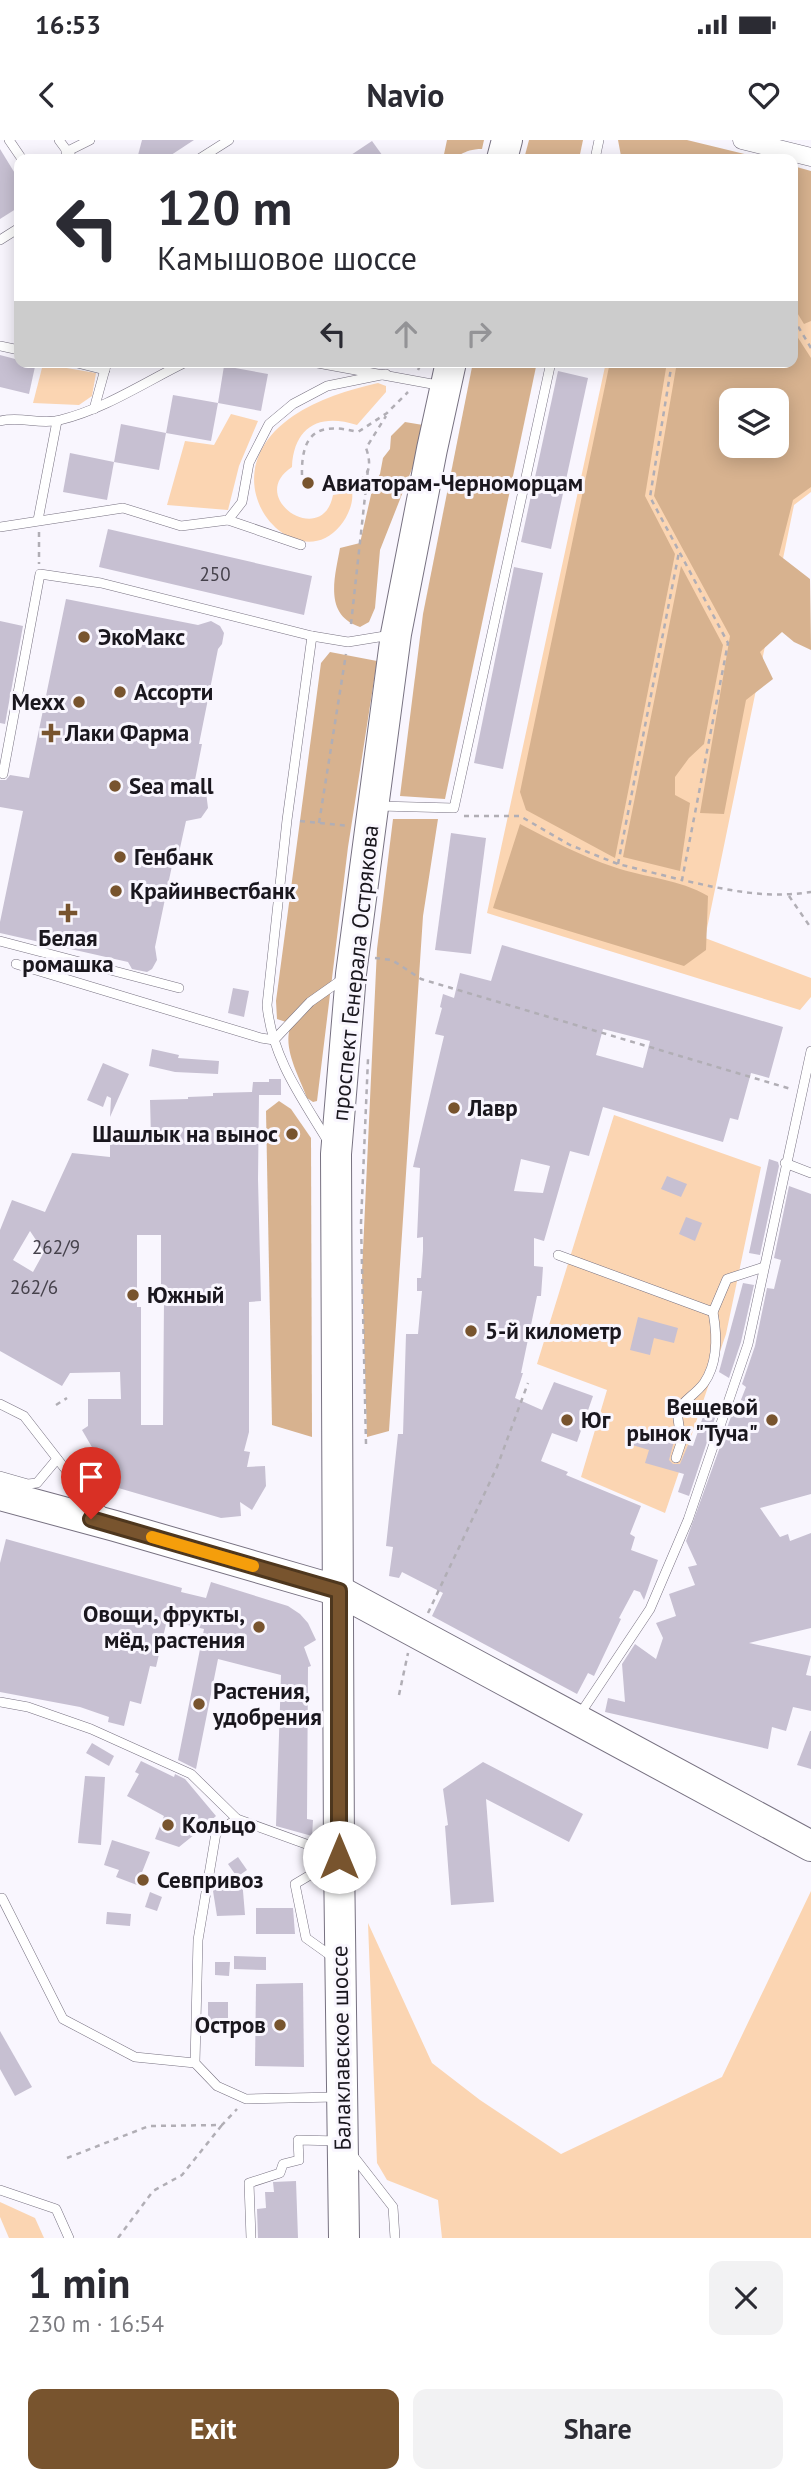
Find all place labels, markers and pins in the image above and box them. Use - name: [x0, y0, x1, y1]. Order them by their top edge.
- place label: Авиаторам-Черноморцам: [322, 468, 583, 497]
- marker: Авиаторам-Черноморцам: [300, 475, 316, 491]
- place label: ЭкоМакс: [98, 622, 185, 651]
- marker: ЭкоМакс: [76, 629, 92, 645]
- place label: Ассорти: [134, 677, 213, 706]
- marker: Ассорти: [112, 684, 128, 700]
- place label: Mexx: [11, 687, 65, 716]
- marker: Mexx: [71, 694, 87, 710]
- place label: Лаки Фарма: [64, 718, 189, 747]
- marker: Лаки Фарма: [43, 725, 59, 741]
- place label: Sea mall: [129, 771, 214, 800]
- marker: Sea mall: [107, 778, 123, 794]
- place label: Генбанк: [134, 842, 214, 871]
- marker: Генбанк: [112, 849, 128, 865]
- place label: Крайинвестбанк: [130, 876, 296, 905]
- marker: Крайинвестбанк: [108, 883, 124, 899]
- marker: Белая ромашка: [60, 905, 76, 921]
- place label: Белая ромашка: [22, 923, 114, 978]
- place label: Лавр: [467, 1093, 518, 1122]
- marker: Лавр: [446, 1100, 462, 1116]
- place label: Шашлык на вынос: [92, 1119, 278, 1148]
- marker: Шашлык на вынос: [284, 1126, 300, 1142]
- place label: Южный: [147, 1280, 224, 1309]
- marker: Южный: [125, 1287, 141, 1303]
- place label: 5-й километр: [485, 1316, 622, 1345]
- marker: 5-й километр: [463, 1323, 479, 1339]
- place label: Вещевой рынок "Туча": [626, 1392, 758, 1447]
- place label: Юг: [581, 1405, 611, 1434]
- marker: Юг: [559, 1412, 575, 1428]
- marker: Вещевой рынок "Туча": [764, 1412, 780, 1428]
- pin: [61, 1447, 121, 1519]
- place label: Овощи, фрукты, мёд, растения: [83, 1599, 245, 1654]
- marker: Овощи, фрукты, мёд, растения: [251, 1619, 267, 1635]
- place label: Растения, удобрения: [212, 1676, 322, 1731]
- marker: Растения, удобрения: [191, 1696, 207, 1712]
- place label: Кольцо: [182, 1810, 256, 1839]
- marker: Кольцо: [160, 1817, 176, 1833]
- place label: Севпривоз: [157, 1865, 263, 1894]
- marker: Севпривоз: [135, 1872, 151, 1888]
- place label: Остров: [195, 2010, 266, 2039]
- marker: Остров: [272, 2017, 288, 2033]

